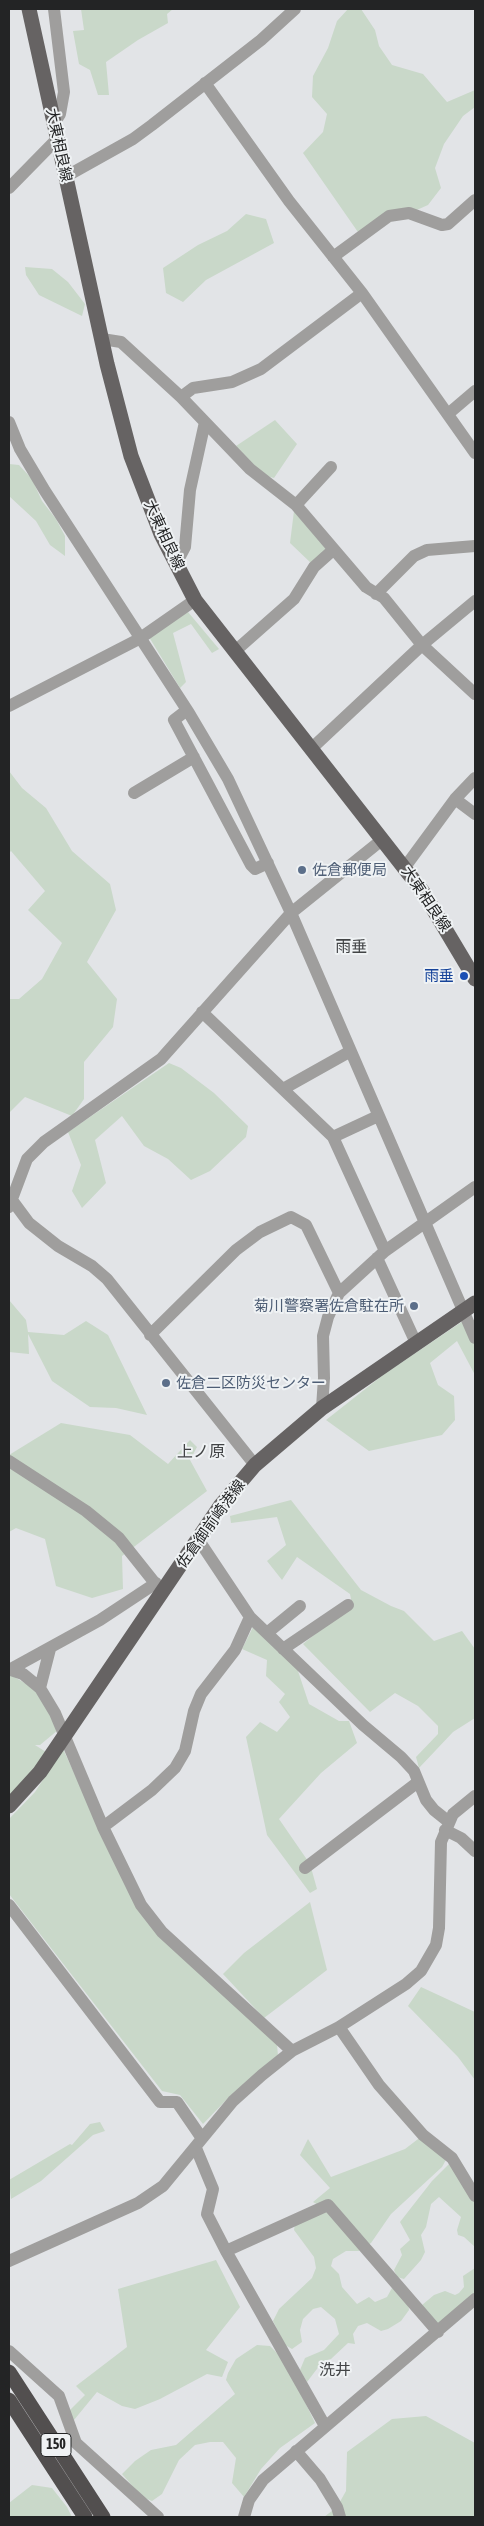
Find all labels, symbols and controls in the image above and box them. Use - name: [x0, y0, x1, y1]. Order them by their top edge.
- street label: 大東相良線: [42, 106, 76, 184]
- street label: 大東相良線: [140, 497, 188, 573]
- place label: 佐倉郵便局: [312, 861, 387, 879]
- street label: 大東相良線: [398, 863, 454, 935]
- marker: 佐倉郵便局: [296, 864, 308, 876]
- district label: 雨垂: [335, 937, 367, 957]
- place label: 雨垂: [424, 967, 454, 985]
- marker: 雨垂: [458, 970, 470, 982]
- place label: 菊川警察署佐倉駐在所: [254, 1297, 404, 1315]
- marker: 菊川警察署佐倉駐在所: [408, 1300, 420, 1312]
- place label: 佐倉二区防災センター: [176, 1374, 326, 1392]
- marker: 佐倉二区防災センター: [160, 1377, 172, 1389]
- district label: 上ノ原: [177, 1442, 225, 1462]
- street label: 佐倉御前崎港線: [173, 1476, 249, 1572]
- district label: 洗井: [319, 2360, 351, 2380]
- road number: 150: [41, 2434, 71, 2456]

